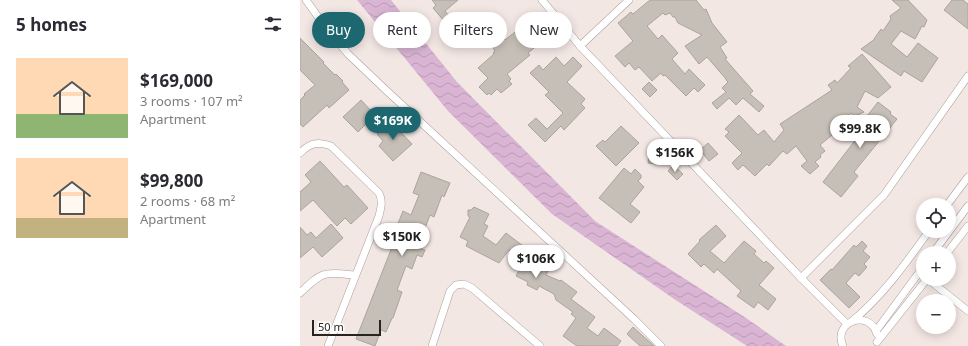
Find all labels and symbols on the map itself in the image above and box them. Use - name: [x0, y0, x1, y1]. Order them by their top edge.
- pin: $169K: [365, 107, 421, 141]
- pin: $99.8K: [827, 115, 893, 149]
- pin: $156K: [647, 139, 703, 173]
- pin: $150K: [374, 223, 430, 257]
- pin: $106K: [508, 245, 564, 279]
- scale bar: [312, 318, 381, 337]

